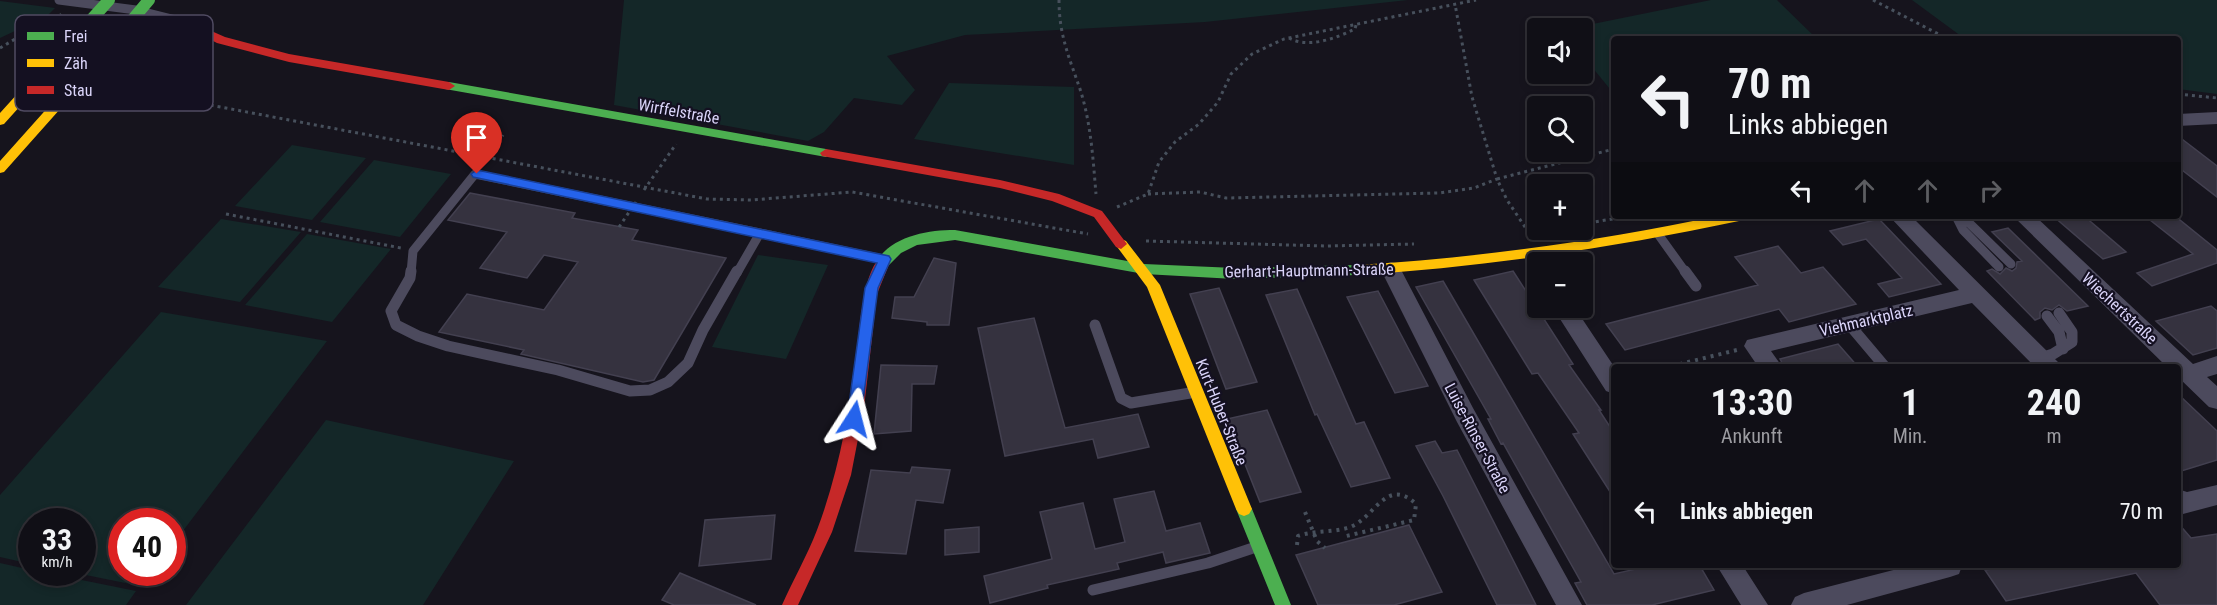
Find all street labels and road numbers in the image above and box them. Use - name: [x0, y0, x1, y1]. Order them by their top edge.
- street label: Wirffelstraße: [637, 95, 721, 128]
- street label: Gerhart-Hauptmann-Straße: [1224, 260, 1394, 281]
- street label: Wiechertstraße: [2078, 269, 2161, 348]
- street label: Viehmarktplatz: [1818, 301, 1915, 340]
- street label: Kurt-Huber-Straße: [1192, 356, 1252, 468]
- street label: Luise-Rinser-Straße: [1441, 380, 1515, 497]

